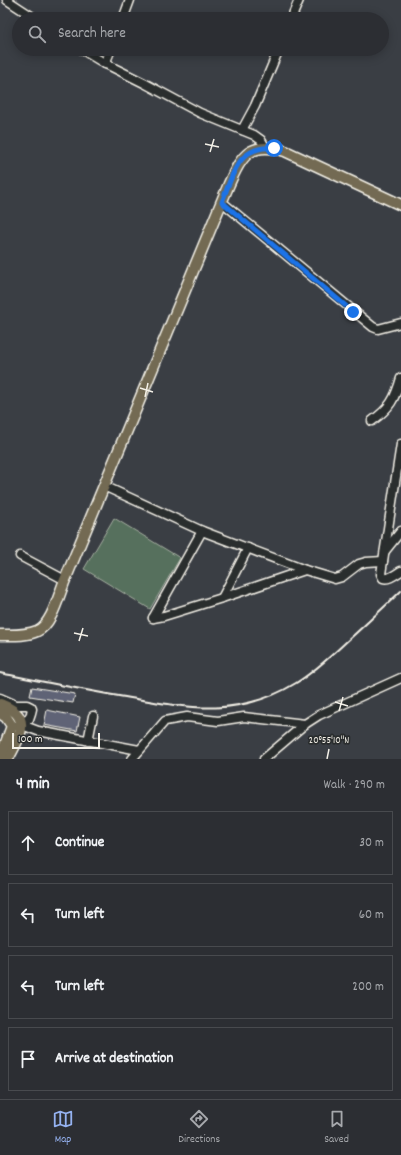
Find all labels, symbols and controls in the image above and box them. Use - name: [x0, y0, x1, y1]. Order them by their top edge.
- search box: [12, 12, 389, 56]
- icon: search: [26, 23, 48, 45]
- text: Search here: [58, 23, 126, 45]
- route start: [265, 139, 283, 157]
- route end: [344, 303, 362, 321]
- scale bar: [12, 731, 100, 750]
- text: 100 m: [18, 732, 42, 748]
- text: 20°55'10"N: [309, 734, 349, 748]
- text: 4 min: [16, 773, 50, 797]
- text: Walk · 290 m: [323, 776, 385, 795]
- icon: ahead: [17, 832, 39, 854]
- text: Continue: [55, 832, 104, 854]
- text: 30 m: [359, 834, 384, 853]
- icon: left: [17, 904, 39, 926]
- text: Turn left: [55, 904, 104, 926]
- text: 60 m: [359, 906, 384, 925]
- icon: left: [17, 976, 39, 998]
- text: Turn left: [55, 976, 104, 998]
- text: 200 m: [352, 978, 384, 997]
- icon: arrive: [17, 1048, 39, 1070]
- text: Arrive at destination: [55, 1048, 173, 1070]
- tab: Map: [52, 1108, 74, 1148]
- tab: Directions: [178, 1108, 220, 1148]
- tab: Saved: [324, 1108, 349, 1148]

